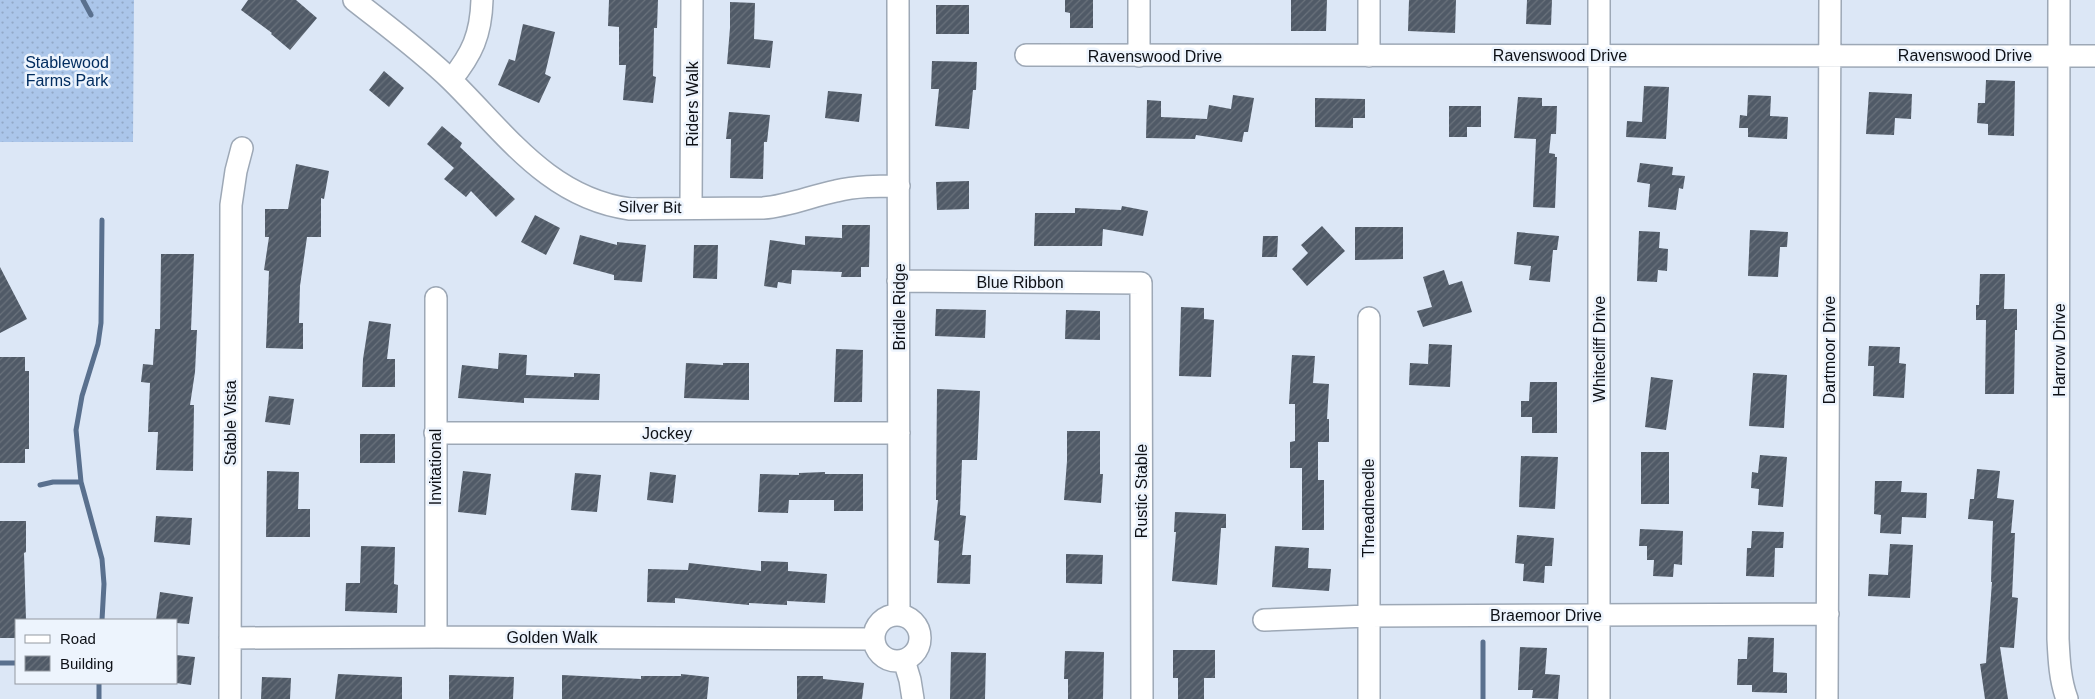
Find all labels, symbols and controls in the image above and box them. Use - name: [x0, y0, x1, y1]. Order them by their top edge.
- street label: Ravenswood Drive: [1493, 47, 1627, 64]
- street label: Ravenswood Drive: [1898, 47, 2032, 64]
- street label: Ravenswood Drive: [1088, 48, 1222, 65]
- park label: Stablewood Farms Park: [25, 54, 109, 89]
- street label: Riders Walk: [684, 60, 701, 147]
- street label: Silver Bit: [618, 198, 682, 216]
- street label: Bridle Ridge: [891, 263, 908, 351]
- street label: Blue Ribbon: [976, 274, 1064, 291]
- street label: Whitecliff Drive: [1591, 296, 1608, 402]
- street label: Dartmoor Drive: [1821, 296, 1838, 404]
- street label: Harrow Drive: [2051, 303, 2068, 397]
- street label: Stable Vista: [222, 380, 239, 466]
- street label: Jockey: [642, 425, 692, 442]
- street label: Invitational: [427, 429, 444, 505]
- street label: Rustic Stable: [1133, 444, 1150, 538]
- street label: Threadneedle: [1360, 459, 1377, 557]
- street label: Braemoor Drive: [1490, 607, 1602, 624]
- legend: [15, 619, 178, 684]
- street label: Golden Walk: [507, 629, 599, 646]
- text: Road: [60, 630, 96, 647]
- text: Building: [60, 655, 113, 672]

